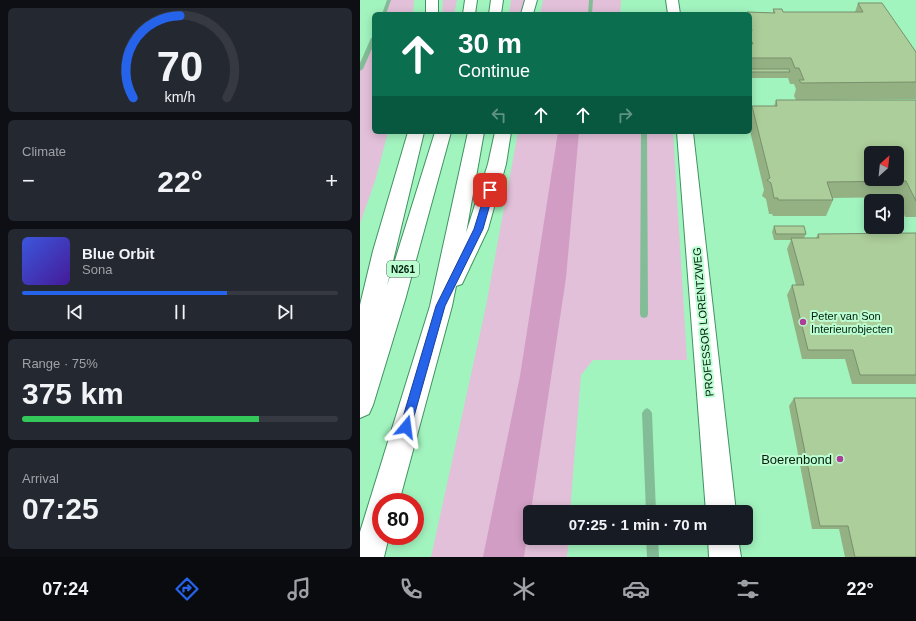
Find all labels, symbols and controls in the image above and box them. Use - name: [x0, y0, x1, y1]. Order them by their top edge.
- icon: ahead: [392, 28, 444, 80]
- text: 30 m: [458, 28, 522, 59]
- text: 70: [157, 43, 203, 90]
- text: Continue: [458, 61, 530, 81]
- text: km/h: [165, 89, 196, 105]
- icon: left: [488, 104, 510, 126]
- icon: ahead: [530, 104, 552, 126]
- icon: ahead: [572, 104, 594, 126]
- icon: right: [614, 104, 636, 126]
- text: Climate: [22, 144, 66, 159]
- north arrow: [864, 146, 904, 186]
- map controls: [864, 146, 904, 234]
- text: 22°: [157, 165, 203, 198]
- text: −: [22, 168, 35, 193]
- text: +: [325, 168, 338, 193]
- pin: [473, 173, 507, 207]
- icon: arrive: [479, 179, 501, 201]
- button: sound: [864, 194, 904, 234]
- text: Blue Orbit: [82, 245, 155, 262]
- street label: PROFESSOR LORENTZWEG: [690, 247, 716, 397]
- road number: N261: [387, 261, 419, 277]
- text: Sona: [82, 262, 112, 277]
- icon: previous: [64, 301, 86, 323]
- icon: pause: [169, 301, 191, 323]
- icon: next: [274, 301, 296, 323]
- place label: Peter van Son Interieurobjecten: [811, 310, 893, 335]
- marker: Peter van Son Interieurobjecten: [798, 317, 808, 327]
- text: Range · 75%: [22, 356, 98, 371]
- text: 375 km: [22, 377, 124, 410]
- position arrow: [385, 406, 427, 448]
- place label: Boerenbond: [761, 452, 832, 467]
- marker: Boerenbond: [835, 454, 845, 464]
- text: Arrival: [22, 471, 59, 486]
- text: 07:25: [22, 492, 99, 525]
- speed limit sign: 80: [372, 493, 424, 545]
- text: 07:25 · 1 min · 70 m: [569, 516, 707, 533]
- icon: directions: [173, 575, 201, 603]
- icon: music: [285, 575, 313, 603]
- icon: phone: [397, 575, 425, 603]
- icon: climate: [510, 575, 538, 603]
- icon: car: [622, 575, 650, 603]
- icon: filters: [734, 575, 762, 603]
- text: 07:24: [42, 579, 88, 599]
- text: 22°: [847, 579, 874, 599]

